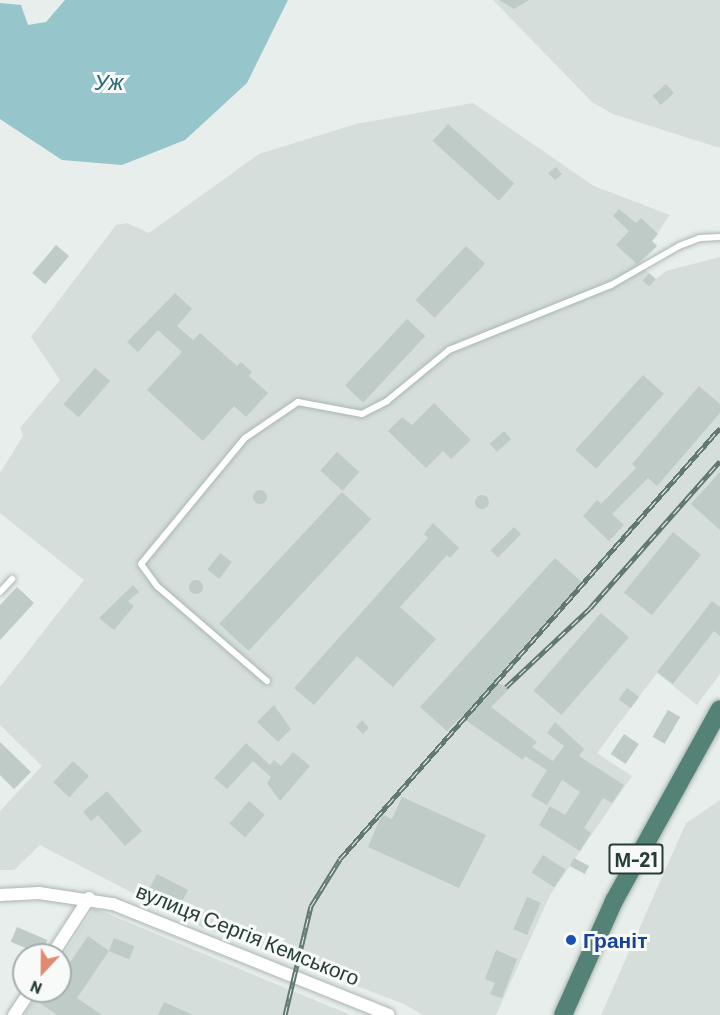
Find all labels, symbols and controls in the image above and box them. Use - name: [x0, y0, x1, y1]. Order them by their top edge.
- water label: Уж: [95, 69, 123, 95]
- road number: М-21: [608, 842, 664, 876]
- street label: вулиця Сергія Кемського: [133, 878, 363, 990]
- place label: Граніт: [583, 927, 647, 953]
- marker: Граніт: [564, 933, 578, 947]
- north arrow: [12, 943, 72, 1003]
- text: N: [27, 978, 44, 999]

